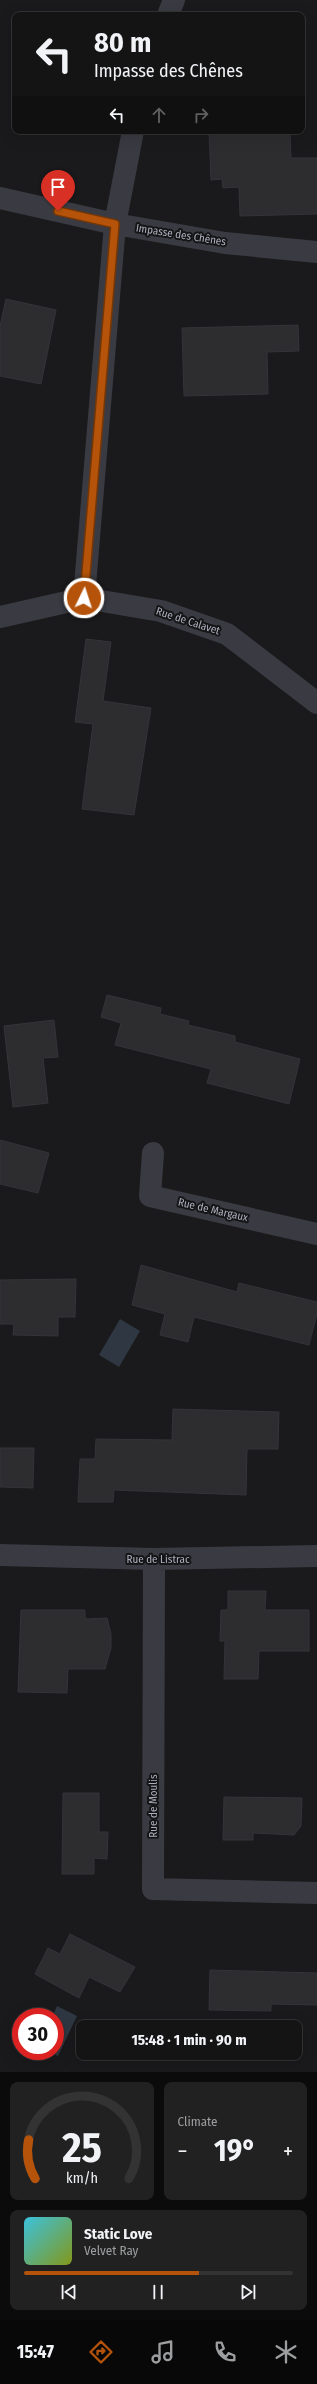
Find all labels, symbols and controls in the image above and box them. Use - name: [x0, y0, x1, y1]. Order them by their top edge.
- text: 80 m: [94, 26, 151, 59]
- icon: left: [28, 28, 80, 80]
- text: Impasse des Chênes: [94, 60, 243, 82]
- icon: left: [106, 104, 128, 126]
- icon: ahead: [148, 104, 170, 126]
- icon: right: [190, 104, 212, 126]
- pin: [41, 170, 75, 211]
- icon: arrive: [47, 176, 69, 198]
- street label: Impasse des Chênes: [135, 221, 227, 249]
- position arrow: [63, 577, 105, 619]
- street label: Rue de Calavet: [154, 605, 222, 638]
- street label: Rue de Margaux: [177, 1196, 249, 1224]
- street label: Rue de Listrac: [126, 1553, 190, 1566]
- street label: Rue de Moulis: [147, 1774, 160, 1838]
- speed limit sign: 30: [12, 2008, 64, 2060]
- text: 15:48 · 1 min · 90 m: [131, 2031, 247, 2049]
- text: Climate: [178, 2114, 218, 2129]
- text: 25: [61, 2123, 102, 2173]
- text: 19°: [214, 2133, 256, 2169]
- text: −: [178, 2138, 187, 2165]
- text: +: [283, 2138, 293, 2165]
- text: km/h: [66, 2170, 98, 2187]
- text: Static Love: [84, 2225, 152, 2243]
- text: Velvet Ray: [84, 2243, 138, 2258]
- icon: previous: [58, 2281, 80, 2303]
- icon: pause: [147, 2281, 169, 2303]
- icon: next: [237, 2281, 259, 2303]
- icon: directions: [87, 2338, 115, 2366]
- icon: music: [149, 2338, 177, 2366]
- icon: phone: [211, 2338, 239, 2366]
- icon: climate: [272, 2338, 300, 2366]
- text: 15:47: [17, 2341, 54, 2363]

